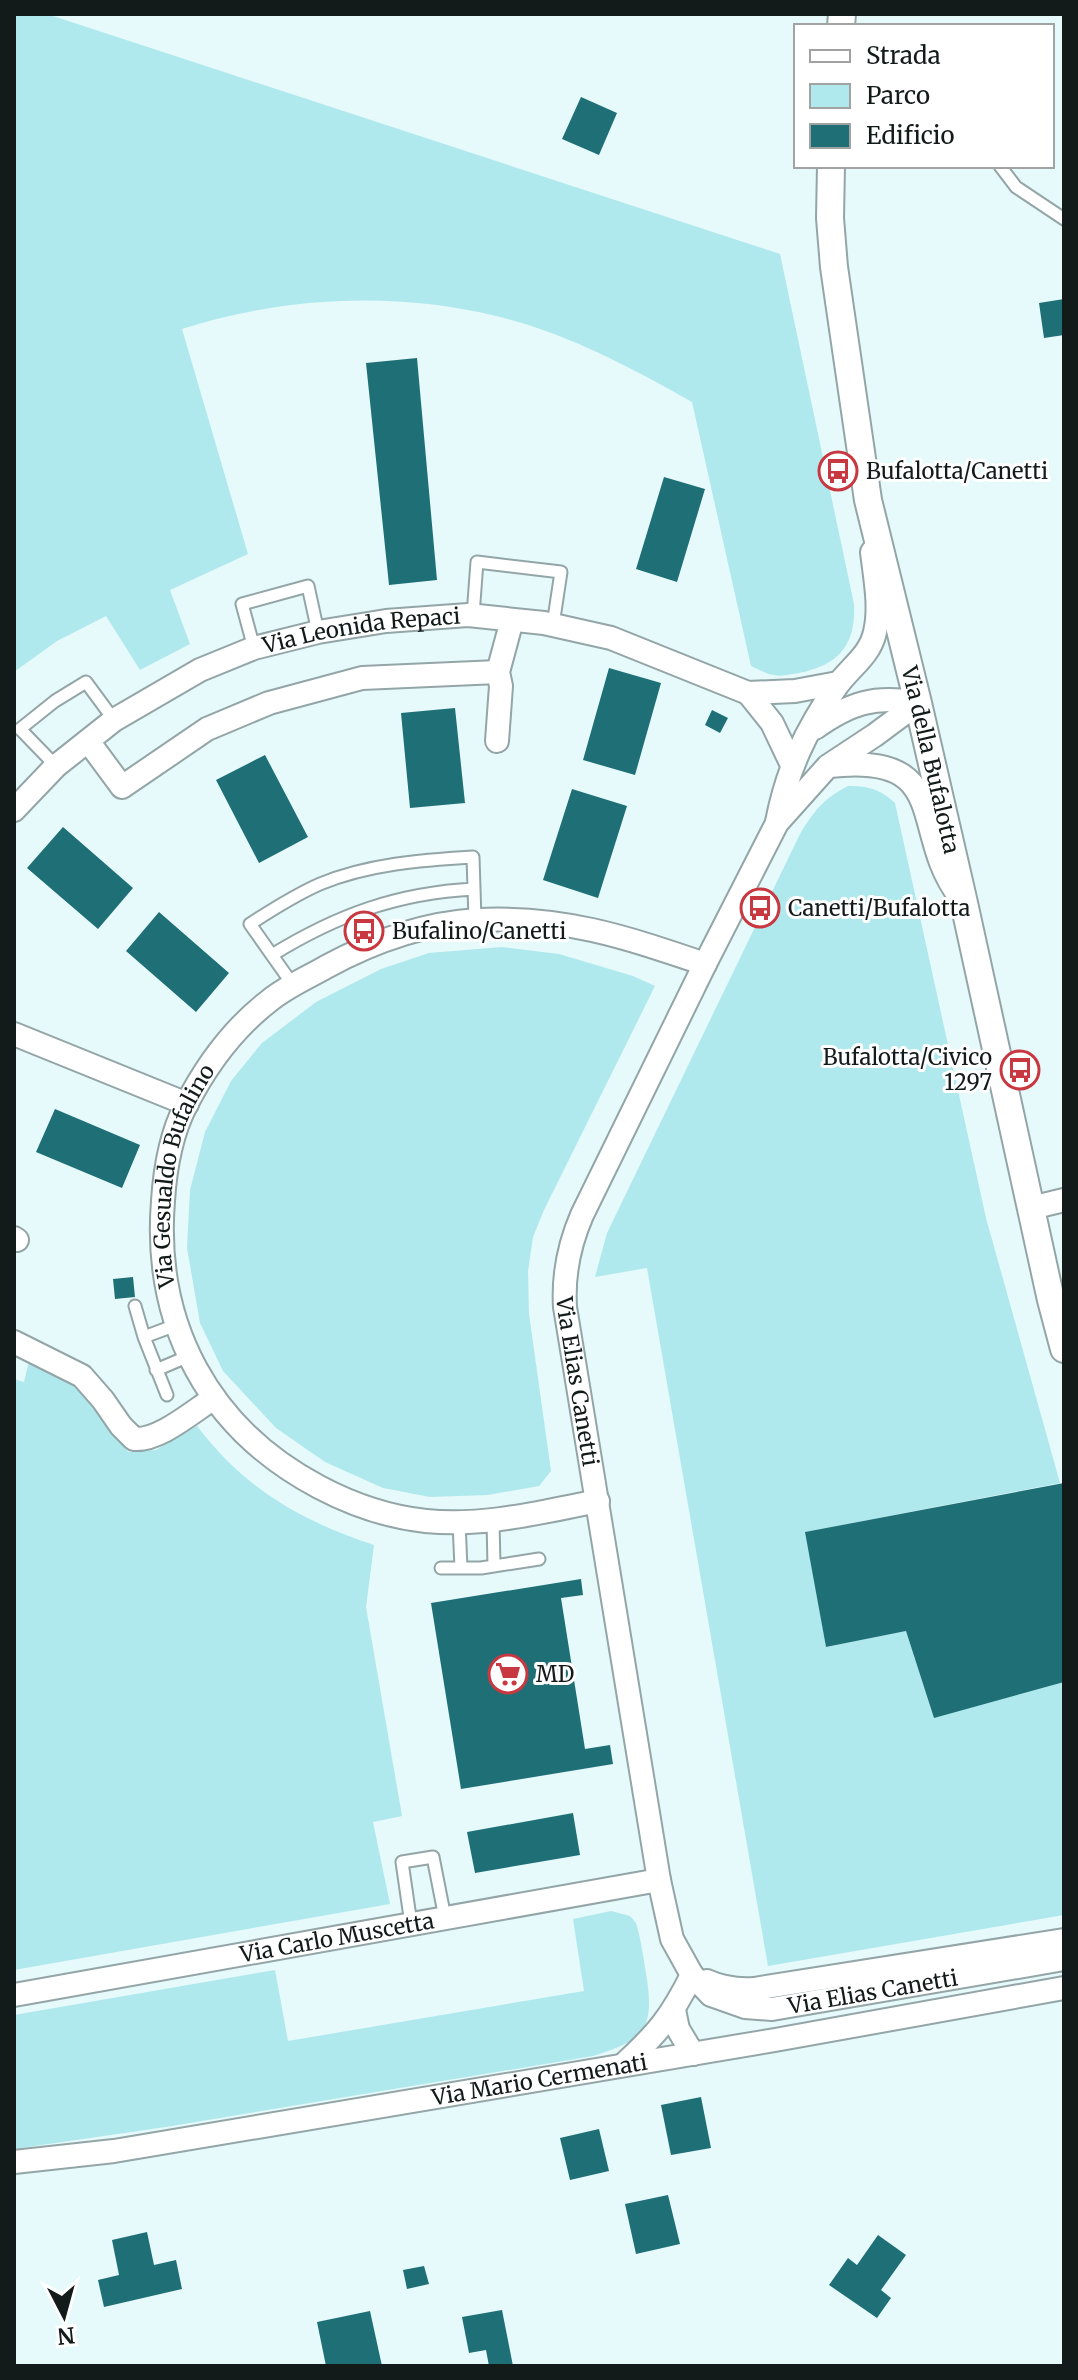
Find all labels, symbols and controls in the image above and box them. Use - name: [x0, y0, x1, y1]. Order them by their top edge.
- legend: [794, 24, 1054, 168]
- text: Strada: [866, 40, 941, 71]
- text: Parco: [866, 80, 930, 111]
- text: Edificio: [866, 120, 954, 151]
- bus stop icon: Bufalotta/Canetti: [817, 450, 859, 492]
- place label: Bufalotta/Canetti: [866, 457, 1048, 485]
- street label: Via Leonida Repaci: [259, 602, 461, 660]
- street label: Via della Bufalotta: [895, 662, 966, 857]
- bus stop icon: Canetti/Bufalotta: [739, 887, 781, 929]
- place label: Canetti/Bufalotta: [788, 894, 970, 922]
- bus stop icon: Bufalino/Canetti: [343, 910, 385, 952]
- place label: Bufalino/Canetti: [392, 917, 566, 945]
- place label: Bufalotta/Civico 1297: [823, 1043, 992, 1096]
- bus stop icon: Bufalotta/Civico 1297: [999, 1049, 1041, 1091]
- street label: Via Gesualdo Bufalino: [148, 1058, 221, 1291]
- street label: Via Elias Canetti: [550, 1295, 605, 1468]
- supermarket icon: MD: [487, 1653, 529, 1695]
- place label: MD: [536, 1660, 574, 1688]
- street label: Via Carlo Muscetta: [237, 1906, 436, 1969]
- street label: Via Elias Canetti: [785, 1963, 960, 2020]
- street label: Via Mario Cermenati: [429, 2048, 649, 2112]
- north arrow: [24, 2276, 104, 2356]
- text: N: [55, 2321, 76, 2351]

